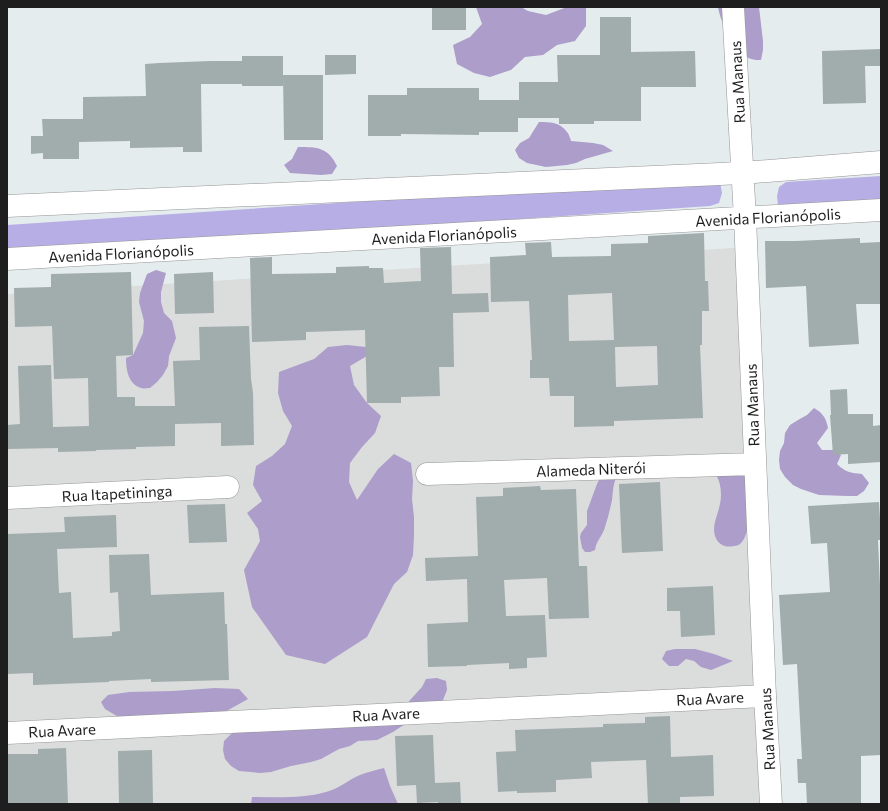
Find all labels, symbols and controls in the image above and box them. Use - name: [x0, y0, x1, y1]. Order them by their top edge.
- street label: Rua Manaus: [726, 40, 748, 124]
- street label: Avenida Florianópolis: [695, 204, 841, 230]
- street label: Avenida Florianópolis: [371, 222, 517, 248]
- street label: Avenida Florianópolis: [48, 240, 194, 266]
- street label: Rua Manaus: [742, 363, 762, 447]
- street label: Alameda Niterói: [536, 458, 646, 480]
- street label: Rua Itapetininga: [61, 481, 173, 505]
- street label: Rua Avare: [676, 687, 744, 709]
- street label: Rua Manaus: [756, 687, 778, 771]
- street label: Rua Avare: [352, 703, 420, 725]
- street label: Rua Avare: [28, 719, 96, 741]

